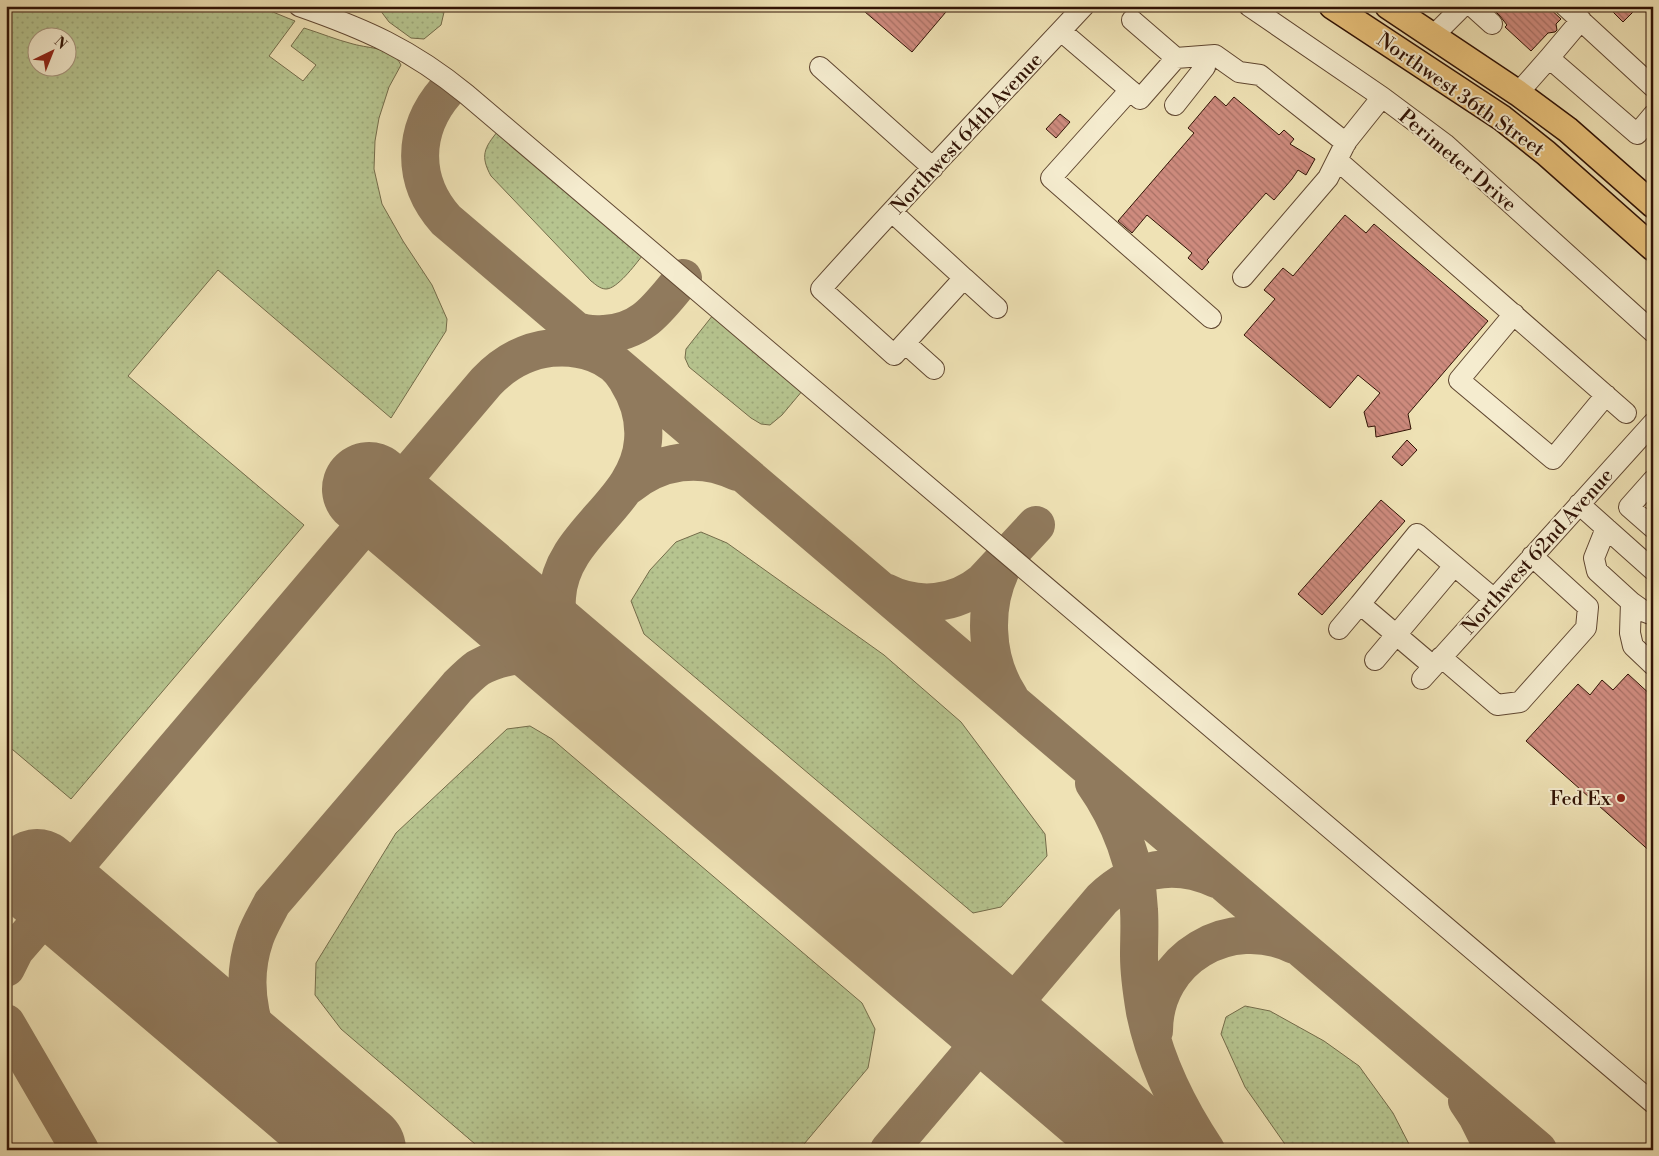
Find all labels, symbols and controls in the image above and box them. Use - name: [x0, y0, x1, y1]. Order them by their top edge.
- north arrow: [28, 28, 78, 78]
- street label: Northwest 36th Street: [1371, 28, 1549, 163]
- text: N: [50, 33, 70, 54]
- street label: Northwest 64th Avenue: [886, 48, 1048, 220]
- street label: Perimeter Drive: [1393, 104, 1521, 218]
- street label: Northwest 62nd Avenue: [1457, 464, 1619, 640]
- place label: Fed Ex: [1550, 787, 1612, 812]
- marker: Fed Ex: [1615, 792, 1627, 804]

